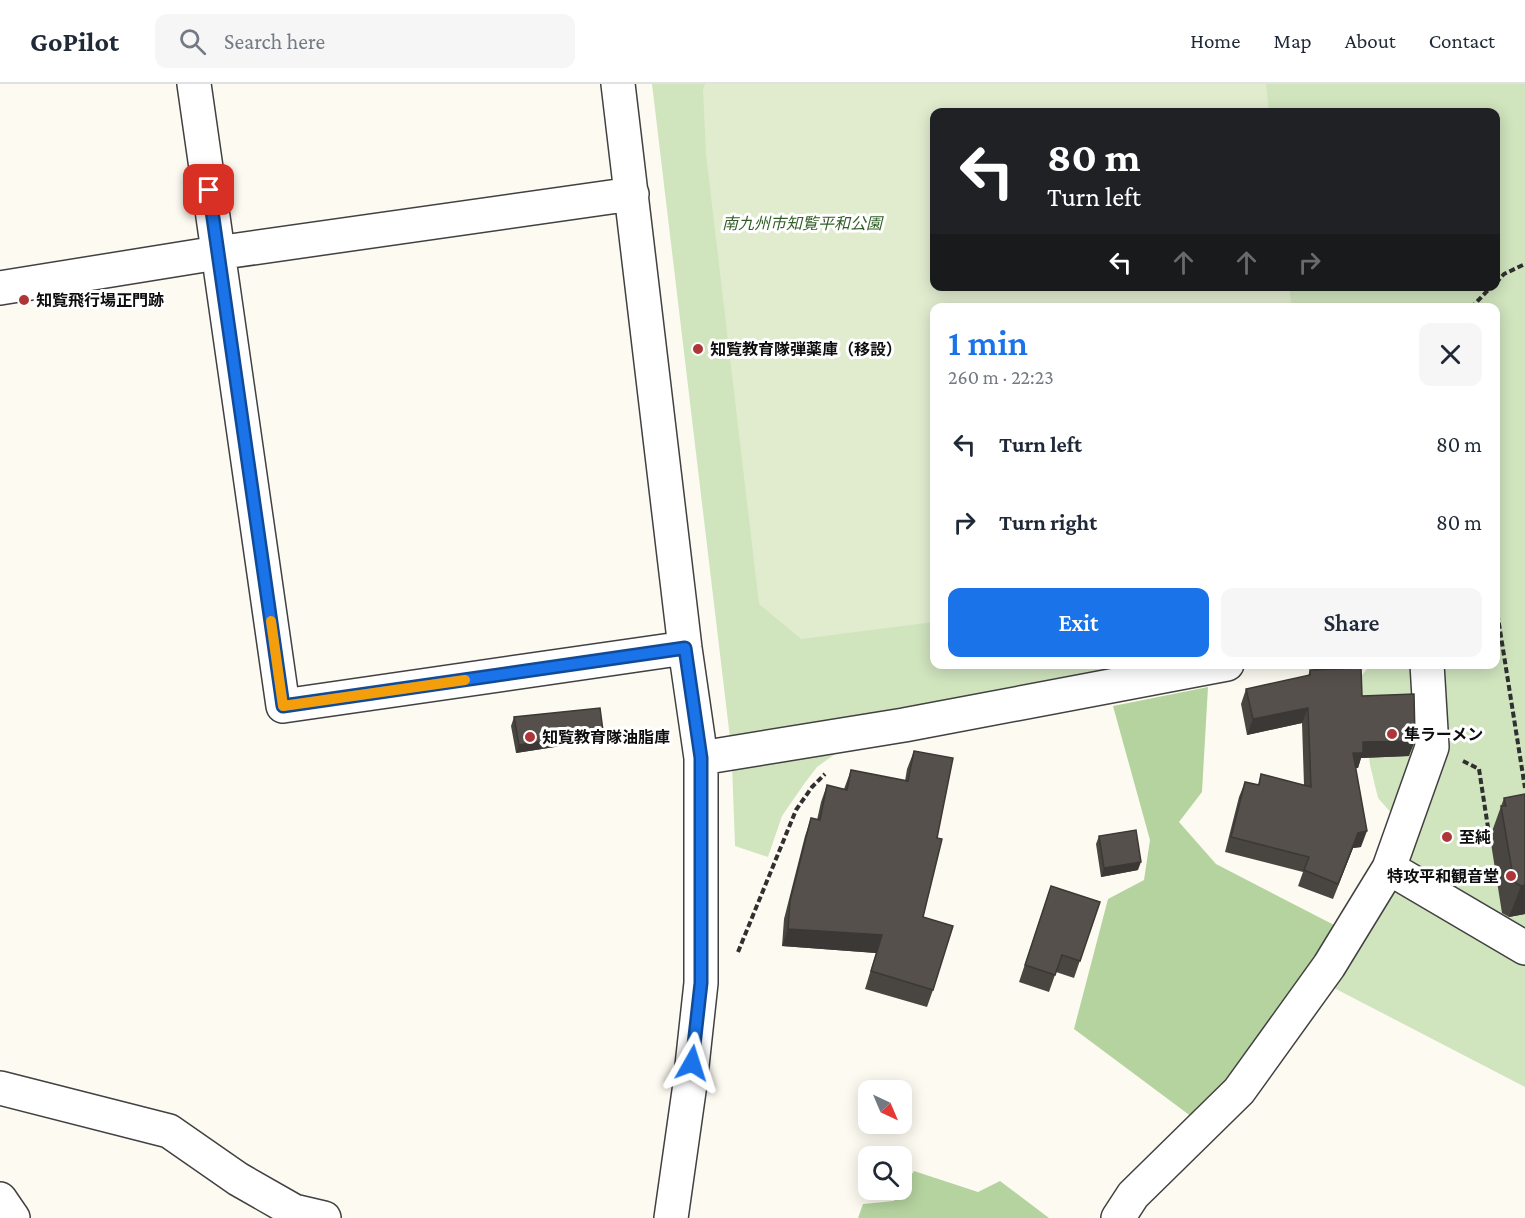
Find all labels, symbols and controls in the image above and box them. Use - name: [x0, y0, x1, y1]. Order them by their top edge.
- search box: [155, 14, 575, 68]
- icon: search: [176, 25, 209, 58]
- text: GoPilot: [30, 26, 119, 57]
- text: Search here: [224, 29, 325, 54]
- text: Home: [1190, 29, 1240, 53]
- text: Map: [1273, 29, 1312, 53]
- text: About: [1345, 29, 1396, 53]
- text: Contact: [1429, 29, 1495, 53]
- icon: left: [948, 132, 1026, 210]
- text: 80 m: [1047, 133, 1141, 180]
- pin: [183, 164, 234, 215]
- icon: arrive: [192, 173, 225, 206]
- text: Turn left: [1047, 182, 1141, 212]
- park label: 南九州市知覧平和公園: [722, 215, 884, 232]
- icon: left: [1104, 246, 1137, 279]
- icon: ahead: [1167, 246, 1200, 279]
- icon: ahead: [1230, 246, 1263, 279]
- icon: right: [1293, 246, 1326, 279]
- place label: 知覧飛行場正門跡: [36, 292, 164, 309]
- marker: 知覧飛行場正門跡: [17, 293, 31, 307]
- text: 1 min: [948, 323, 1028, 363]
- button: close: [1419, 323, 1482, 386]
- place label: 知覧教育隊弾薬庫（移設）: [710, 341, 902, 358]
- marker: 知覧教育隊弾薬庫（移設）: [691, 342, 705, 356]
- text: 260 m · 22:23: [948, 366, 1054, 388]
- icon: left: [948, 428, 981, 461]
- text: Turn left: [999, 432, 1082, 457]
- text: 80 m: [1436, 432, 1482, 457]
- icon: right: [948, 506, 981, 539]
- text: Turn right: [999, 510, 1097, 535]
- text: 80 m: [1436, 510, 1482, 535]
- button: Exit: [948, 588, 1209, 657]
- button: Share: [1221, 588, 1482, 657]
- place label: 隼ラーメン: [1404, 726, 1483, 743]
- marker: 隼ラーメン: [1385, 727, 1399, 741]
- place label: 知覧教育隊油脂庫: [542, 729, 670, 746]
- marker: 知覧教育隊油脂庫: [523, 730, 537, 744]
- place label: 至純: [1459, 829, 1491, 846]
- marker: 至純: [1440, 830, 1454, 844]
- place label: 特攻平和観音堂: [1387, 868, 1499, 885]
- marker: 特攻平和観音堂: [1504, 869, 1518, 883]
- position arrow: [660, 1031, 724, 1095]
- north arrow: [858, 1080, 912, 1134]
- map controls: [858, 1080, 912, 1200]
- button: search: [858, 1146, 912, 1200]

